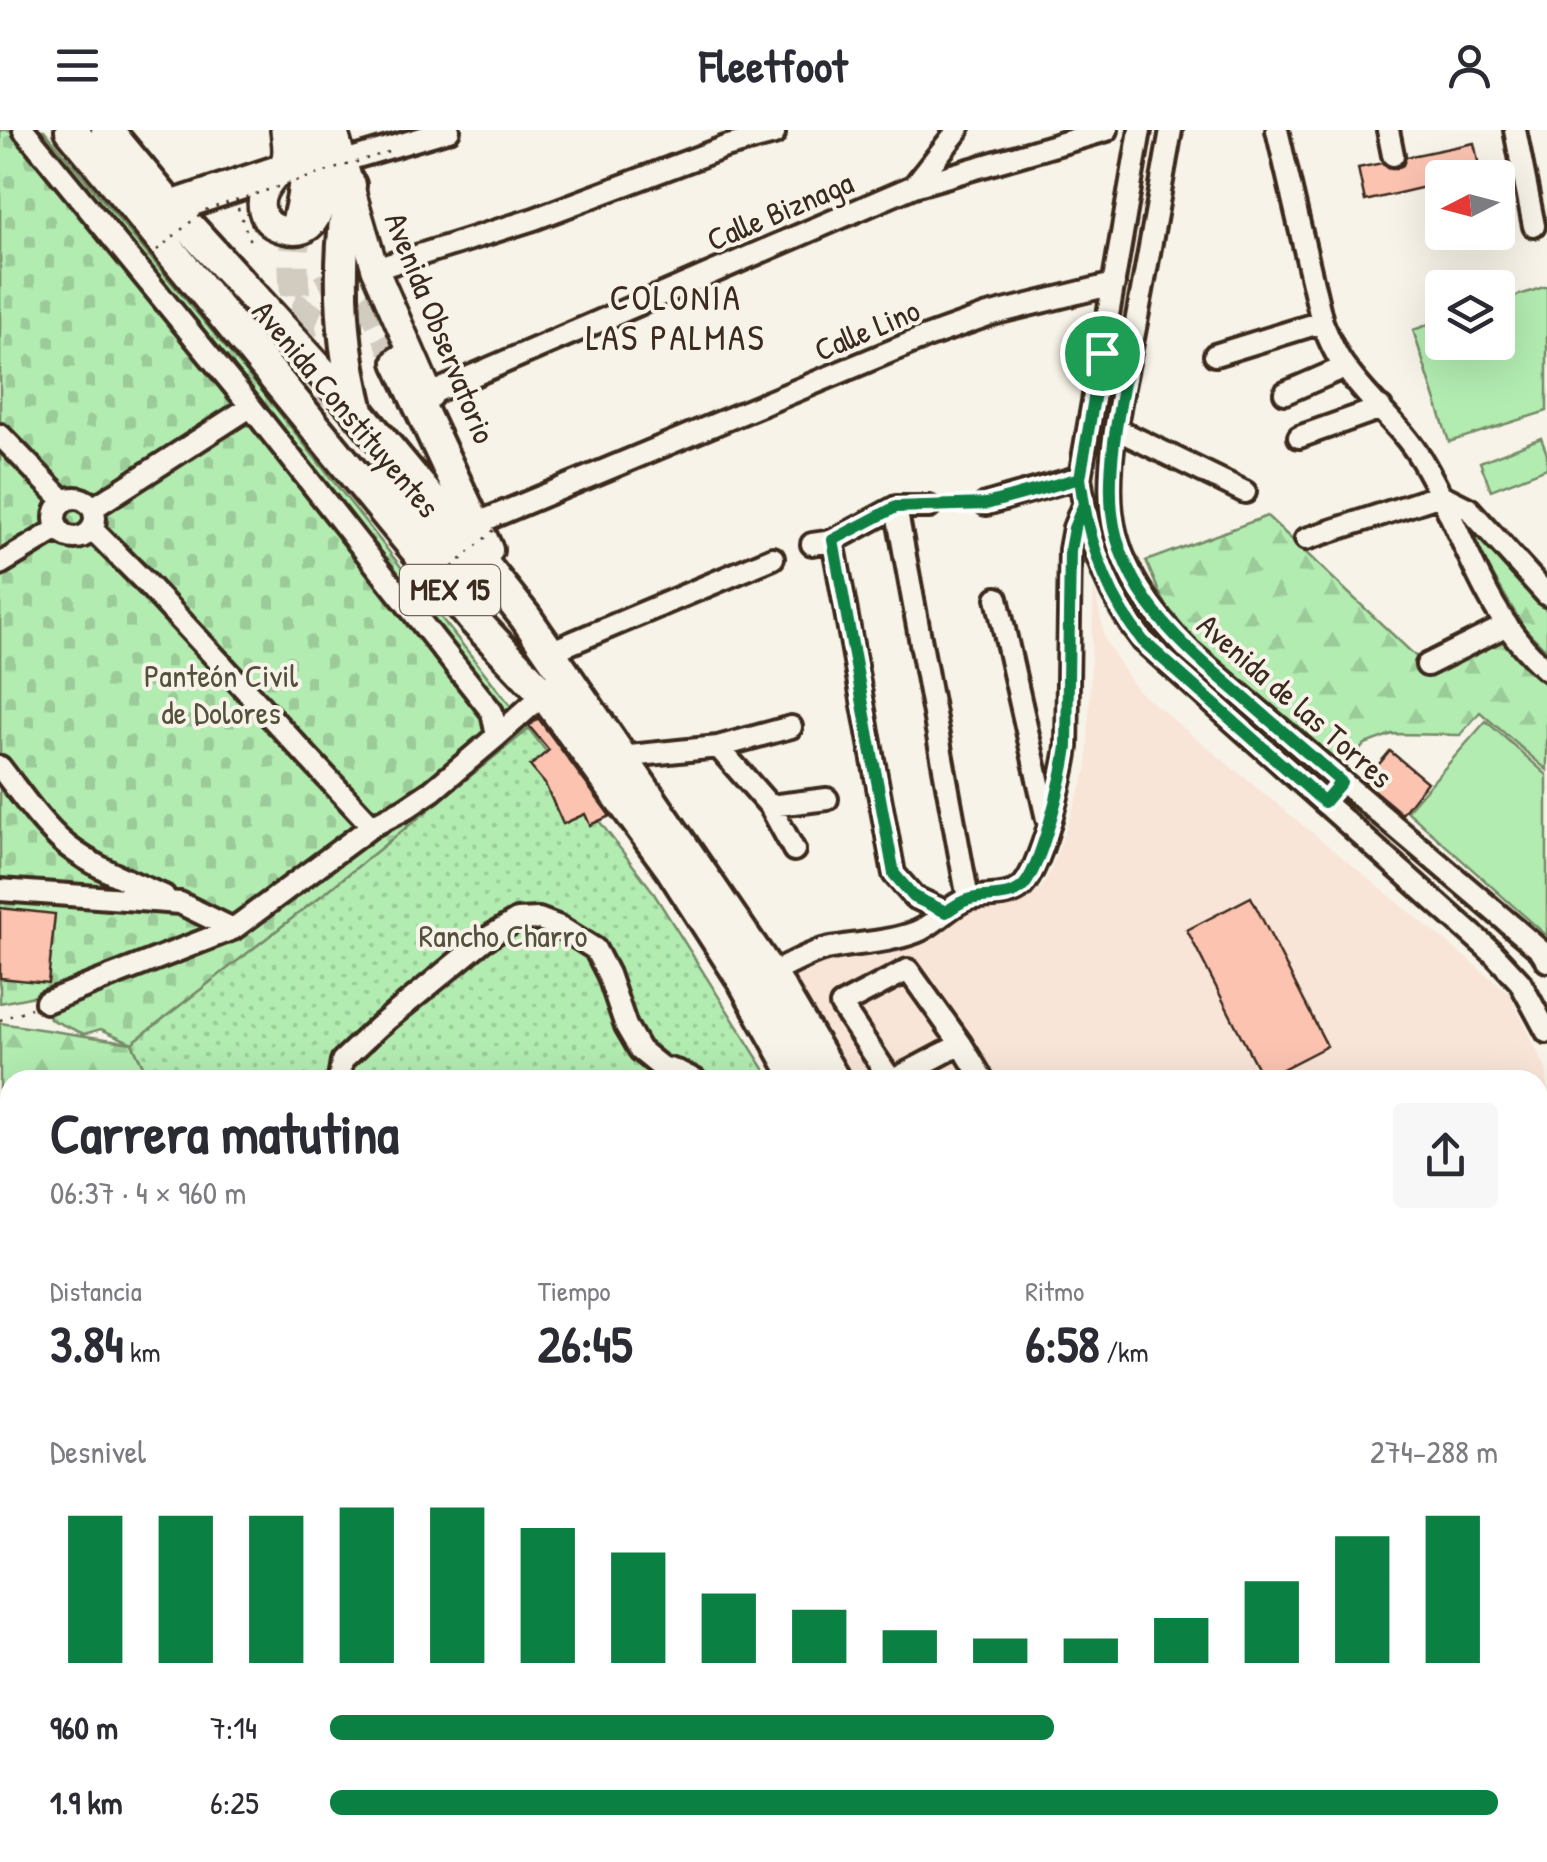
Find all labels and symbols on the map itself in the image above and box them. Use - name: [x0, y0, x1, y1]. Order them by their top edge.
- street label: Calle Biznaga: [700, 160, 859, 261]
- north arrow: [1425, 160, 1515, 250]
- street label: Avenida Observatorio: [375, 206, 506, 450]
- district label: COLONIA LAS PALMAS: [586, 274, 766, 361]
- street label: Calle Lino: [808, 288, 926, 371]
- street label: Avenida Constituyentes: [243, 291, 450, 526]
- pin: [1060, 311, 1145, 396]
- road number: MEX 15: [400, 565, 500, 615]
- street label: Avenida de las Torres: [1188, 604, 1402, 798]
- park label: Panteón Civil de Dolores: [144, 654, 299, 734]
- park label: Rancho Charro: [419, 914, 587, 957]

